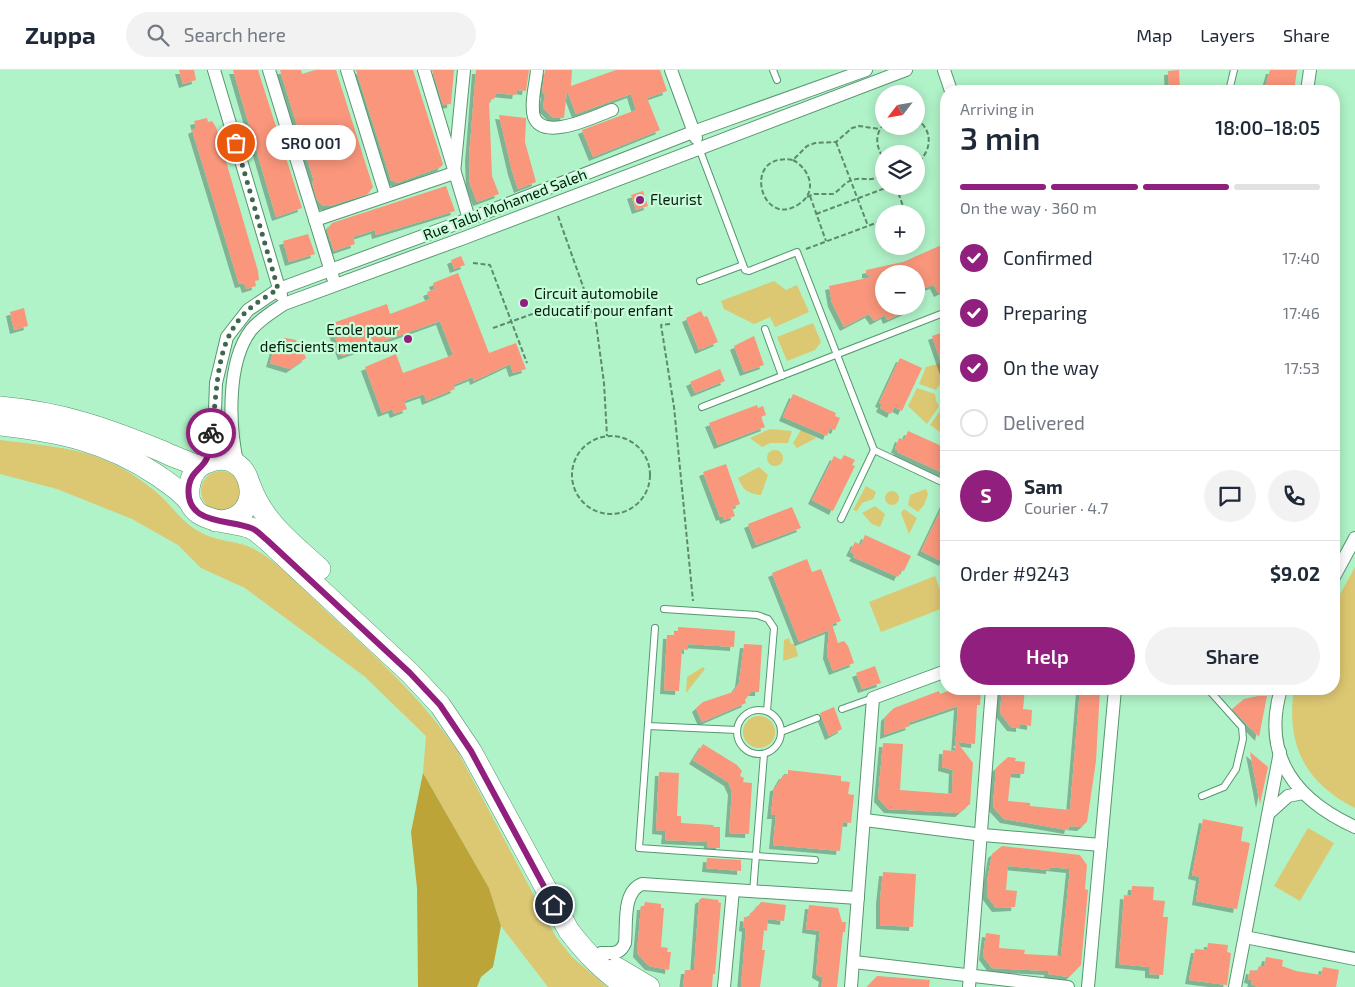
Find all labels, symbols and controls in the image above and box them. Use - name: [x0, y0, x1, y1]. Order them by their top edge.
- search box: [126, 12, 476, 57]
- text: Zuppa: [25, 20, 96, 49]
- icon: search: [144, 21, 172, 49]
- text: Search here: [184, 23, 286, 46]
- text: Map: [1136, 24, 1172, 46]
- text: Layers: [1200, 24, 1255, 46]
- text: Share: [1283, 24, 1330, 46]
- north arrow: [875, 85, 925, 135]
- map controls: [875, 85, 925, 315]
- text: Arriving in: [960, 99, 1034, 118]
- text: 18:00–18:05: [1215, 116, 1320, 139]
- text: 3 min: [960, 118, 1041, 156]
- pin: [215, 122, 257, 164]
- callout: SRO 001: [266, 126, 356, 160]
- icon: bag: [222, 129, 250, 157]
- text: SRO 001: [281, 133, 341, 152]
- button: layers: [875, 145, 925, 195]
- street label: Rue Talbi Mohamed Saleh: [420, 164, 589, 244]
- place label: Fleurist: [650, 190, 703, 208]
- marker: Fleurist: [634, 194, 646, 206]
- text: On the way · 360 m: [960, 198, 1097, 217]
- button: +: [875, 205, 925, 255]
- icon: check: [960, 244, 988, 272]
- text: Confirmed: [1003, 246, 1093, 269]
- text: 17:40: [1282, 248, 1320, 267]
- button: −: [875, 265, 925, 315]
- place label: Circuit automobile educatif pour enfant: [534, 284, 673, 319]
- marker: Circuit automobile educatif pour enfant: [518, 297, 530, 309]
- icon: check: [960, 299, 988, 327]
- text: Preparing: [1003, 301, 1087, 324]
- text: 17:46: [1283, 303, 1320, 322]
- place label: Ecole pour defiscients mentaux: [260, 320, 398, 355]
- marker: Ecole pour defiscients mentaux: [402, 333, 414, 345]
- icon: check: [960, 354, 988, 382]
- text: On the way: [1003, 356, 1099, 379]
- text: 17:53: [1284, 358, 1320, 377]
- courier: [186, 408, 236, 458]
- text: Delivered: [1003, 411, 1085, 434]
- icon: bike: [197, 419, 225, 447]
- button: chat: [1204, 470, 1256, 522]
- button: phone: [1268, 470, 1320, 522]
- text: Sam: [1024, 475, 1063, 498]
- text: S: [980, 484, 992, 507]
- text: Courier · 4.7: [1024, 498, 1108, 517]
- text: Order #9243: [960, 562, 1069, 585]
- text: $9.02: [1270, 562, 1320, 585]
- button: Help: [960, 627, 1135, 685]
- button: Share: [1145, 627, 1320, 685]
- pin: [533, 884, 575, 926]
- icon: home: [540, 891, 568, 919]

